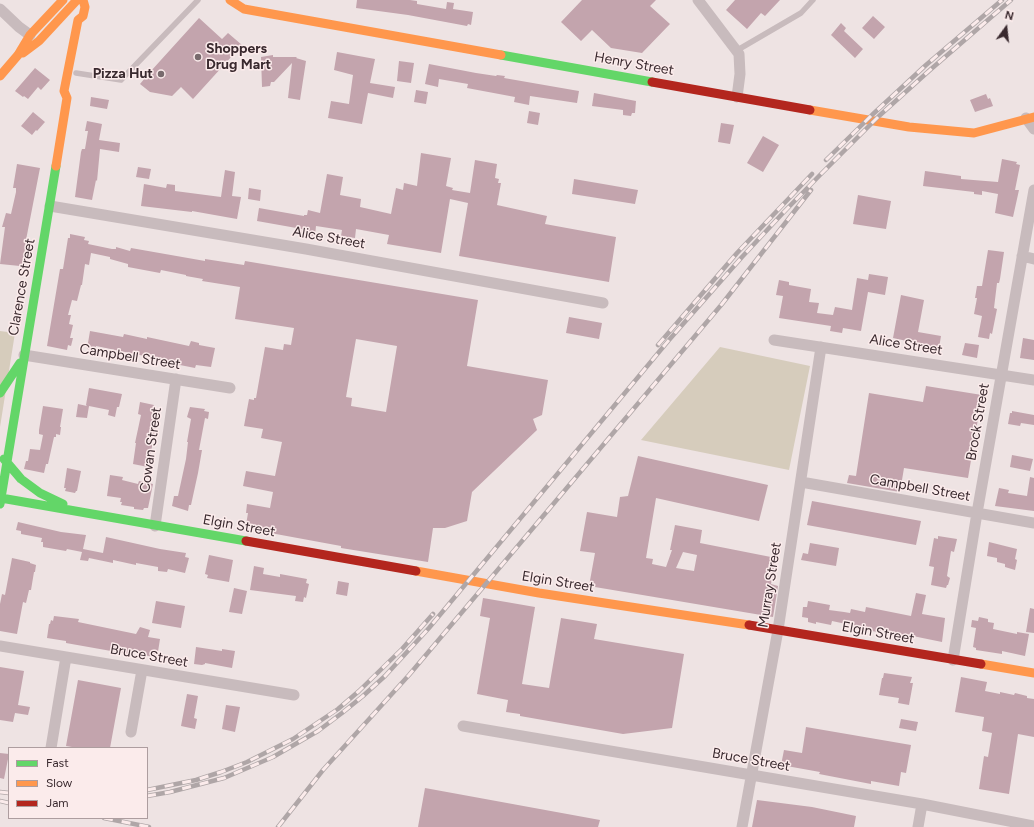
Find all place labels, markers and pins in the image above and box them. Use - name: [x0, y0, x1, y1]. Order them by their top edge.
- place label: Shoppers Drug Mart: [206, 41, 271, 74]
- marker: Shoppers Drug Mart: [193, 52, 203, 62]
- place label: Pizza Hut: [93, 66, 153, 82]
- marker: Pizza Hut: [156, 69, 166, 79]

